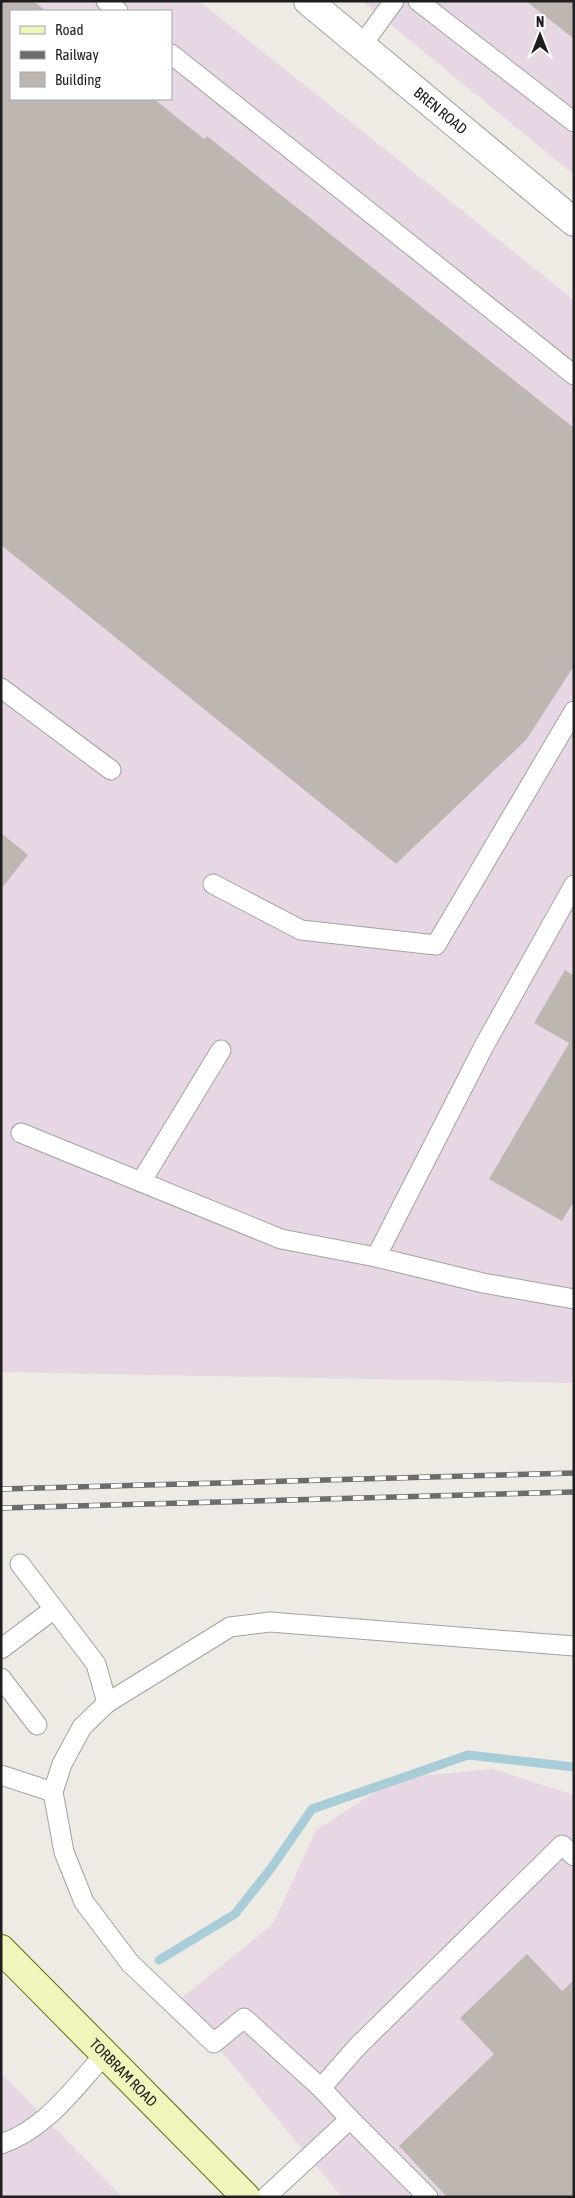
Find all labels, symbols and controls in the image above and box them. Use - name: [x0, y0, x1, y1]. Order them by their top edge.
- legend: [10, 10, 172, 100]
- north arrow: [515, 10, 565, 60]
- text: N: [536, 14, 544, 30]
- text: Road: [55, 21, 84, 38]
- text: Railway: [55, 46, 99, 63]
- text: Building: [55, 71, 101, 88]
- street label: BREN ROAD: [411, 84, 471, 137]
- street label: TORBRAM ROAD: [86, 2035, 161, 2110]

